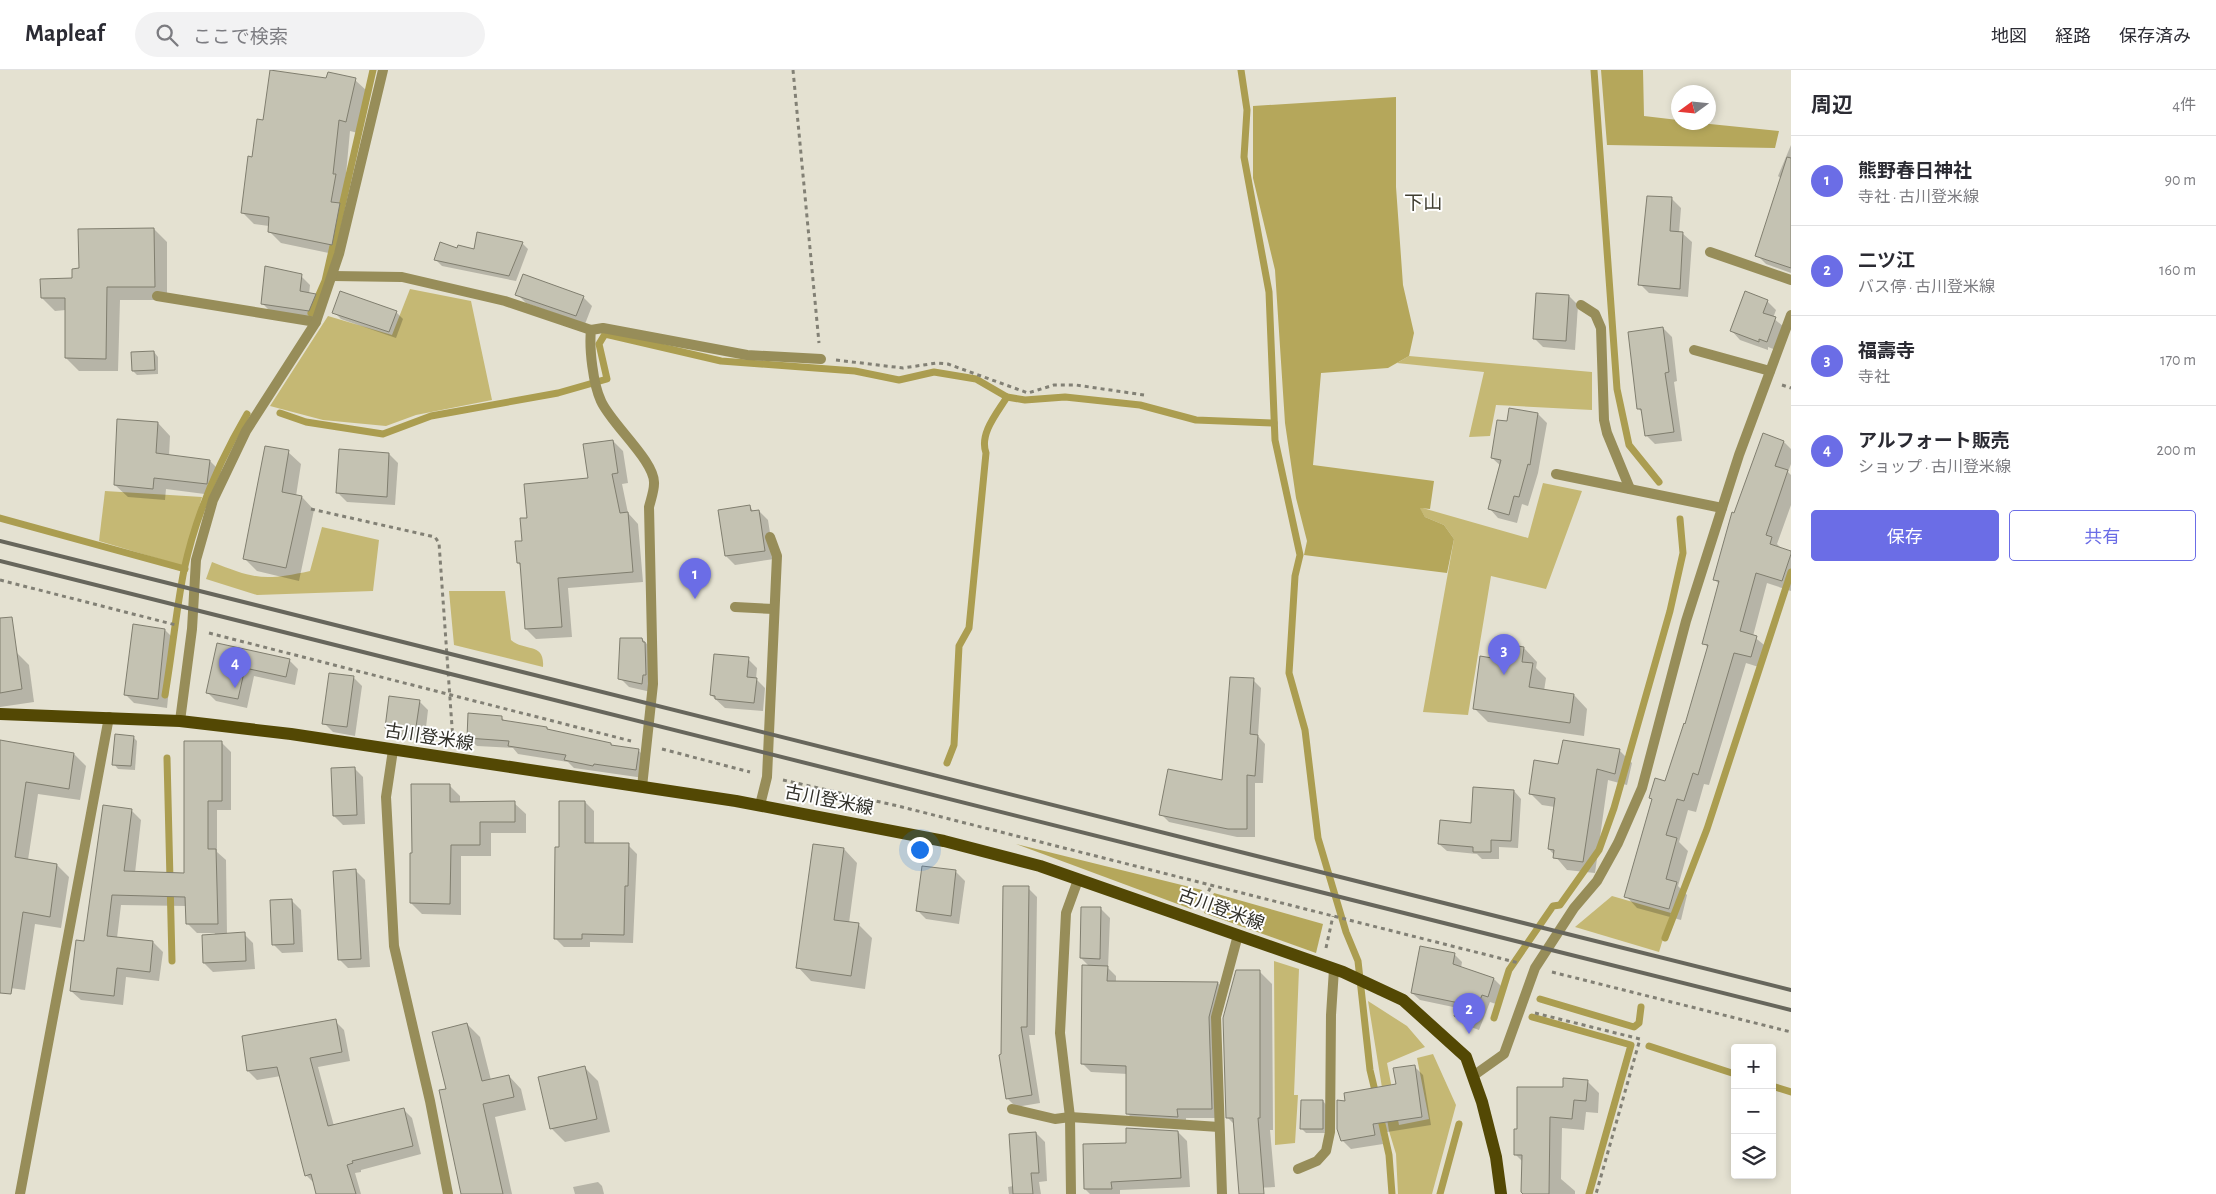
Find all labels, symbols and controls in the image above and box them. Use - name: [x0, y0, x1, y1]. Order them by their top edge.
- search box: [135, 12, 485, 57]
- icon: search: [153, 21, 181, 49]
- text: Mapleaf: [25, 22, 105, 46]
- text: ここで検索: [193, 28, 288, 47]
- text: 地図: [1991, 28, 2027, 46]
- text: 経路: [2055, 28, 2091, 46]
- text: 保存済み: [2119, 28, 2191, 46]
- north arrow: [1671, 85, 1716, 130]
- text: 周辺: [1811, 95, 1853, 116]
- text: 4件: [2172, 97, 2196, 113]
- text: 熊野春日神社: [1858, 162, 1972, 181]
- text: 1: [1824, 172, 1830, 188]
- text: 90 m: [2165, 172, 2196, 188]
- text: 寺社 · 古川登米線: [1858, 189, 1979, 205]
- district label: 下山: [1404, 193, 1442, 213]
- text: 二ツ江: [1858, 252, 1915, 271]
- text: 2: [1823, 262, 1831, 278]
- text: 160 m: [2159, 262, 2196, 278]
- text: バス停 · 古川登米線: [1858, 279, 1995, 295]
- text: 福壽寺: [1858, 342, 1915, 361]
- text: 3: [1824, 352, 1830, 368]
- text: 170 m: [2160, 352, 2196, 368]
- text: 寺社: [1858, 369, 1890, 385]
- text: アルフォート販売: [1858, 432, 2010, 451]
- text: 4: [1823, 442, 1831, 458]
- text: 200 m: [2156, 442, 2196, 458]
- text: ショップ · 古川登米線: [1858, 459, 2011, 475]
- button: 保存: [1811, 510, 1999, 561]
- button: 共有: [2009, 510, 2196, 561]
- pin: 1: [679, 558, 711, 599]
- pin: 3: [1488, 634, 1520, 675]
- pin: 4: [219, 647, 251, 688]
- street label: 古川登米線: [383, 720, 475, 754]
- street label: 古川登米線: [783, 782, 875, 818]
- your location: [907, 837, 933, 863]
- street label: 古川登米線: [1176, 884, 1267, 934]
- pin: 2: [1453, 993, 1485, 1034]
- map controls: [1731, 1044, 1776, 1179]
- button: +: [1731, 1044, 1776, 1089]
- button: −: [1731, 1089, 1776, 1134]
- button: layers: [1731, 1134, 1776, 1179]

